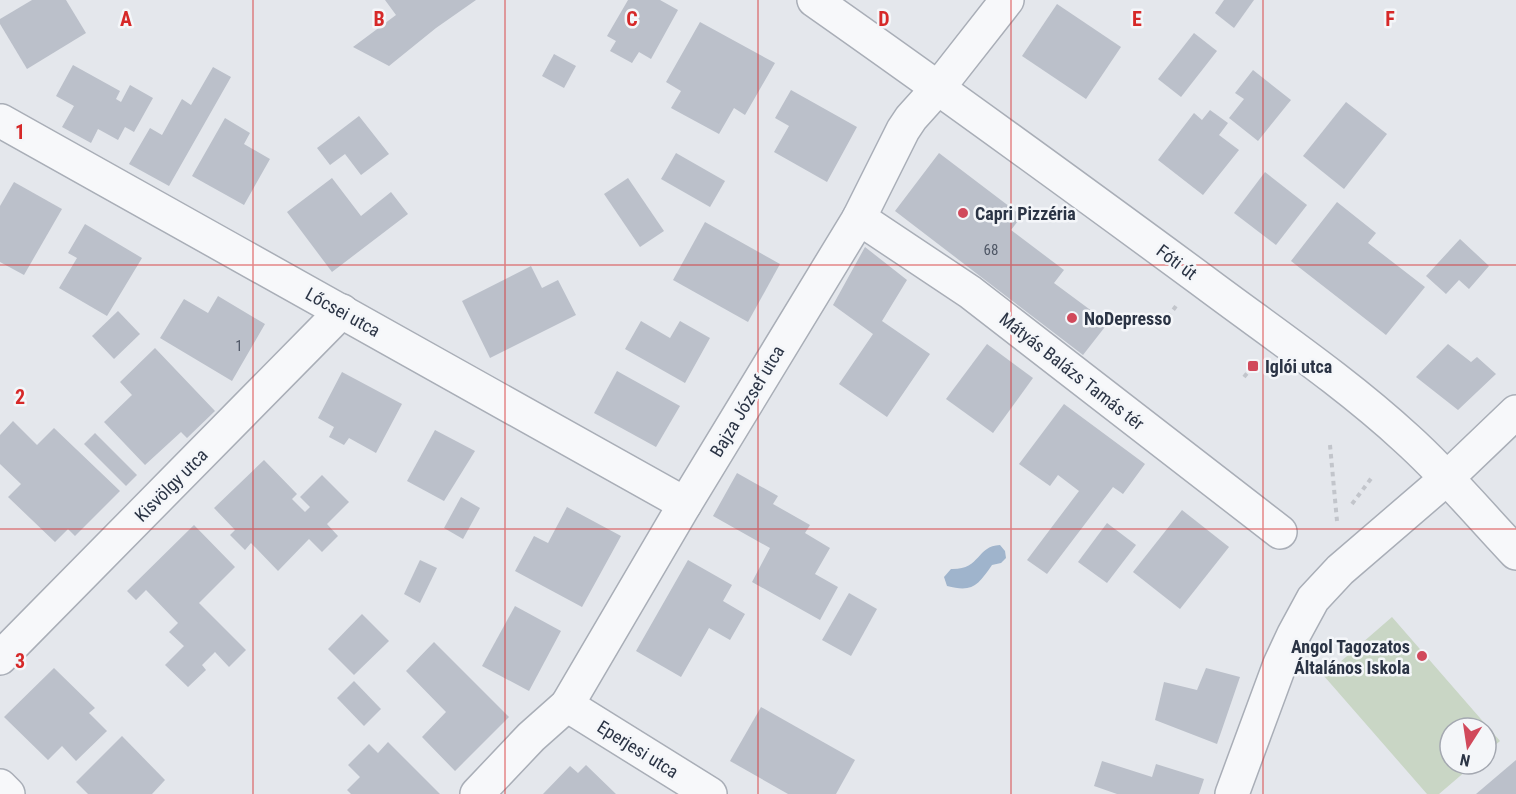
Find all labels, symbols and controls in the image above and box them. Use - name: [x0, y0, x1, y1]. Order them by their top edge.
- text: A: [120, 7, 132, 31]
- text: B: [373, 7, 385, 31]
- text: C: [626, 7, 638, 31]
- text: D: [878, 7, 890, 31]
- text: E: [1132, 7, 1142, 31]
- text: F: [1385, 7, 1395, 31]
- text: 1: [15, 120, 25, 144]
- place label: Capri Pizzéria: [975, 203, 1076, 224]
- marker: Capri Pizzéria: [956, 206, 970, 220]
- street label: Fóti út: [1153, 240, 1201, 284]
- house number: 68: [984, 241, 998, 259]
- street label: Lőcsei utca: [302, 283, 384, 341]
- street label: Mátyás Balázs Tamás tér: [996, 308, 1149, 434]
- place label: NoDepresso: [1084, 308, 1171, 329]
- marker: NoDepresso: [1065, 311, 1079, 325]
- house number: 1: [235, 337, 243, 355]
- street label: Bajza József utca: [706, 342, 788, 460]
- place label: Iglói utca: [1265, 356, 1332, 377]
- marker: Iglói utca: [1246, 359, 1260, 373]
- text: 2: [15, 385, 25, 409]
- street label: Kisvölgy utca: [130, 444, 212, 526]
- place label: Angol Tagozatos Általános Iskola: [1291, 636, 1410, 678]
- text: 3: [15, 649, 25, 673]
- marker: Angol Tagozatos Általános Iskola: [1415, 649, 1429, 663]
- street label: Eperjesi utca: [594, 716, 682, 782]
- north arrow: [1438, 716, 1498, 776]
- text: N: [1458, 750, 1472, 770]

